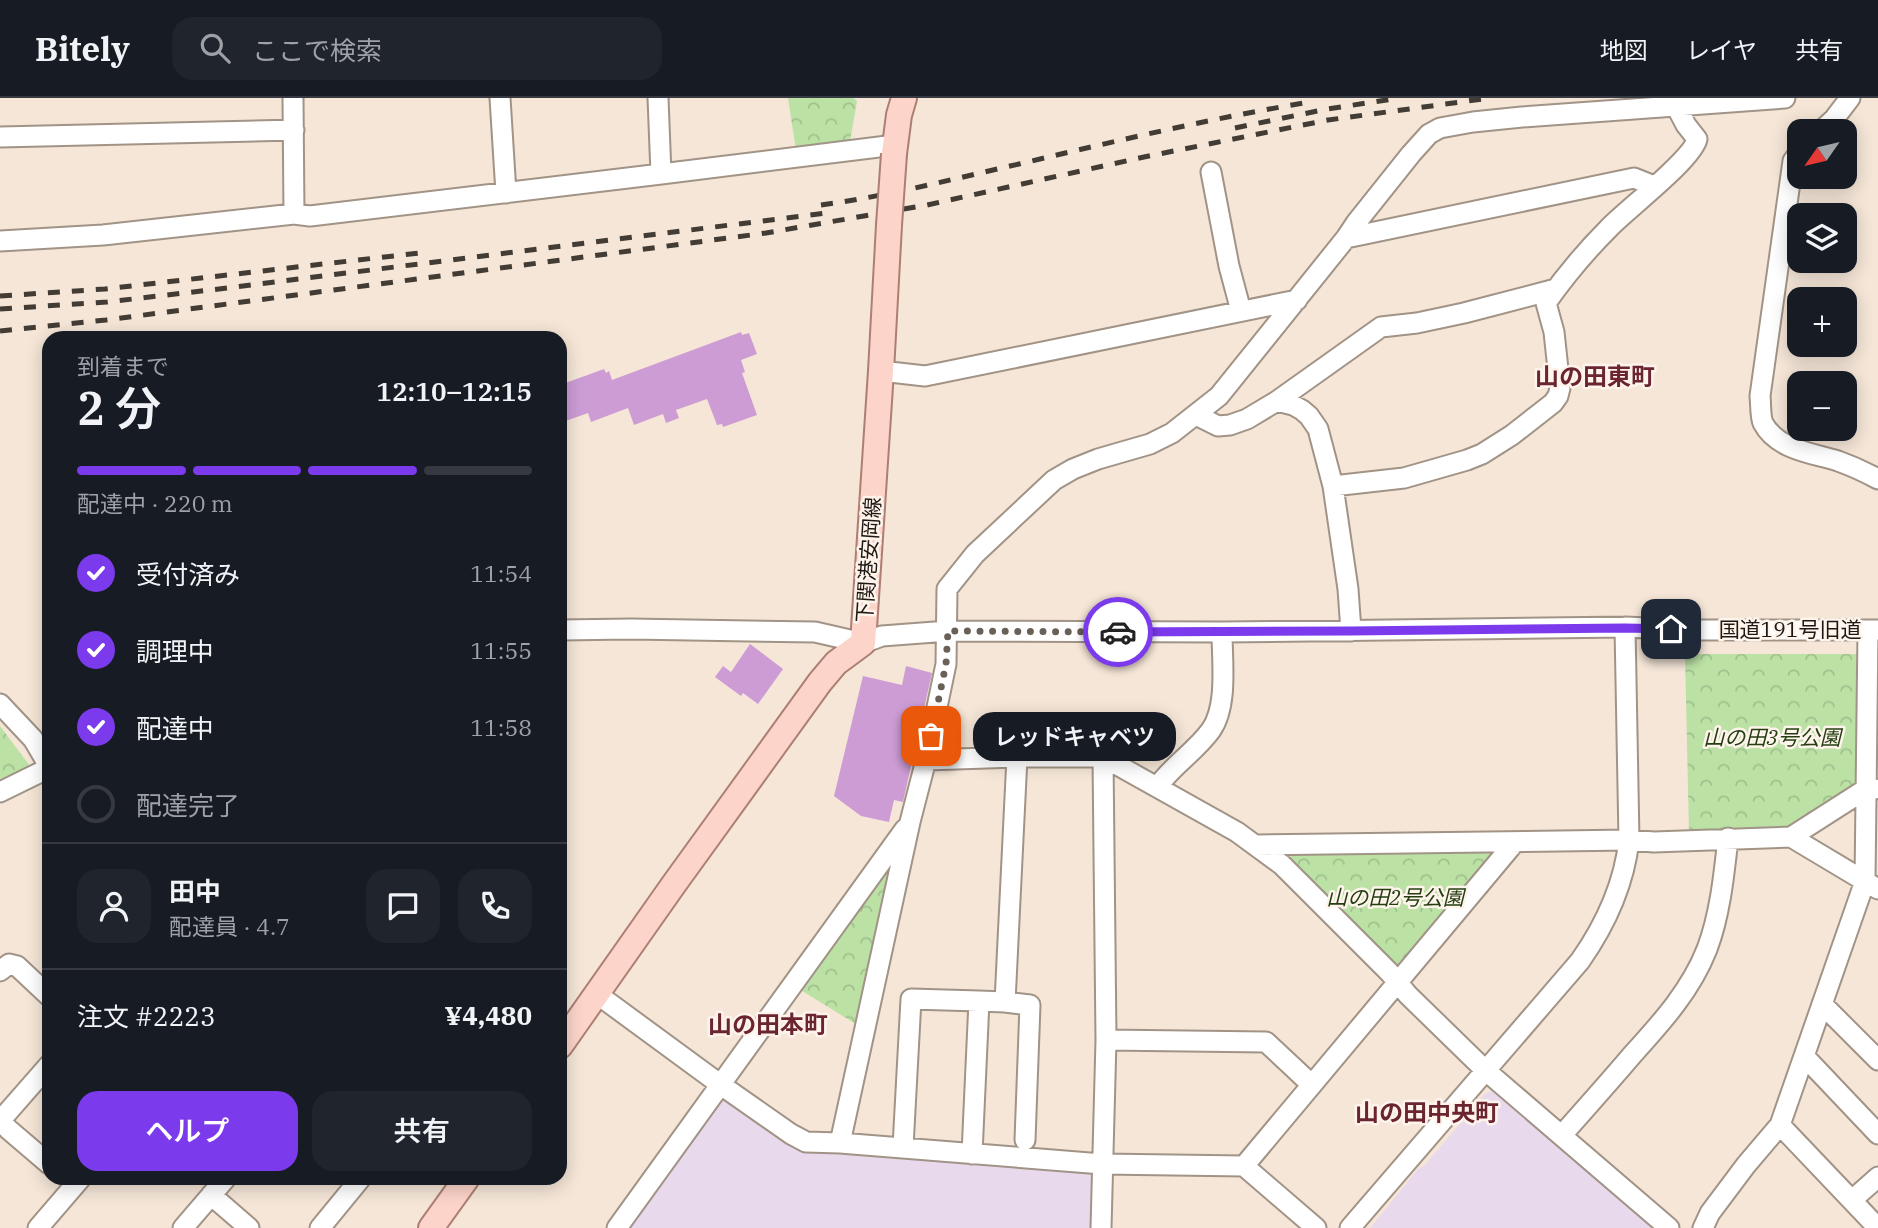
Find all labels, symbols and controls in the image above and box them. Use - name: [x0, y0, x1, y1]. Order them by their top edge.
- search box: [172, 17, 662, 80]
- text: Bitely: [35, 27, 130, 70]
- icon: search: [196, 29, 234, 67]
- text: ここで検索: [252, 33, 382, 67]
- text: 地図: [1600, 34, 1648, 66]
- text: レイヤ: [1686, 34, 1757, 66]
- text: 共有: [1795, 34, 1843, 66]
- north arrow: [1787, 119, 1857, 189]
- map controls: [1787, 119, 1857, 441]
- button: layers: [1787, 203, 1857, 273]
- button: +: [1787, 287, 1857, 357]
- text: 到着まで: [77, 351, 169, 381]
- district label: 山の田東町: [1535, 360, 1655, 392]
- button: −: [1787, 371, 1857, 441]
- text: 12:10–12:15: [376, 374, 532, 408]
- text: 2 分: [77, 378, 161, 438]
- text: 配達中 · 220 m: [77, 488, 233, 518]
- street label: 下関港安岡線: [850, 496, 886, 624]
- icon: check: [77, 554, 115, 592]
- text: 受付済み: [136, 557, 240, 591]
- text: 11:54: [470, 558, 532, 588]
- courier: [1083, 597, 1153, 667]
- pin: [1641, 599, 1701, 659]
- icon: home: [1652, 610, 1690, 648]
- icon: car: [1099, 613, 1137, 651]
- street label: 国道191号旧道: [1719, 615, 1861, 643]
- icon: check: [77, 631, 115, 669]
- text: 調理中: [136, 634, 214, 668]
- text: 11:55: [470, 635, 532, 665]
- pin: [901, 706, 961, 766]
- icon: check: [77, 708, 115, 746]
- text: 配達中: [136, 711, 214, 745]
- text: 11:58: [470, 712, 532, 742]
- callout: レッドキャベツ: [973, 712, 1176, 760]
- icon: bag: [912, 717, 950, 755]
- text: レッドキャベツ: [994, 721, 1155, 751]
- park label: 山の田3号公園: [1703, 723, 1844, 751]
- text: 配達完了: [136, 788, 240, 822]
- button: person: [77, 869, 151, 943]
- button: chat: [366, 869, 440, 943]
- button: phone: [458, 869, 532, 943]
- text: 田中: [169, 874, 221, 908]
- park label: 山の田2号公園: [1326, 883, 1467, 911]
- text: 配達員 · 4.7: [169, 911, 290, 941]
- text: ¥4,480: [445, 998, 532, 1032]
- text: 注文 #2223: [77, 999, 216, 1033]
- district label: 山の田本町: [708, 1008, 828, 1040]
- button: ヘルプ: [77, 1091, 298, 1171]
- button: 共有: [312, 1091, 532, 1171]
- district label: 山の田中央町: [1355, 1096, 1499, 1128]

